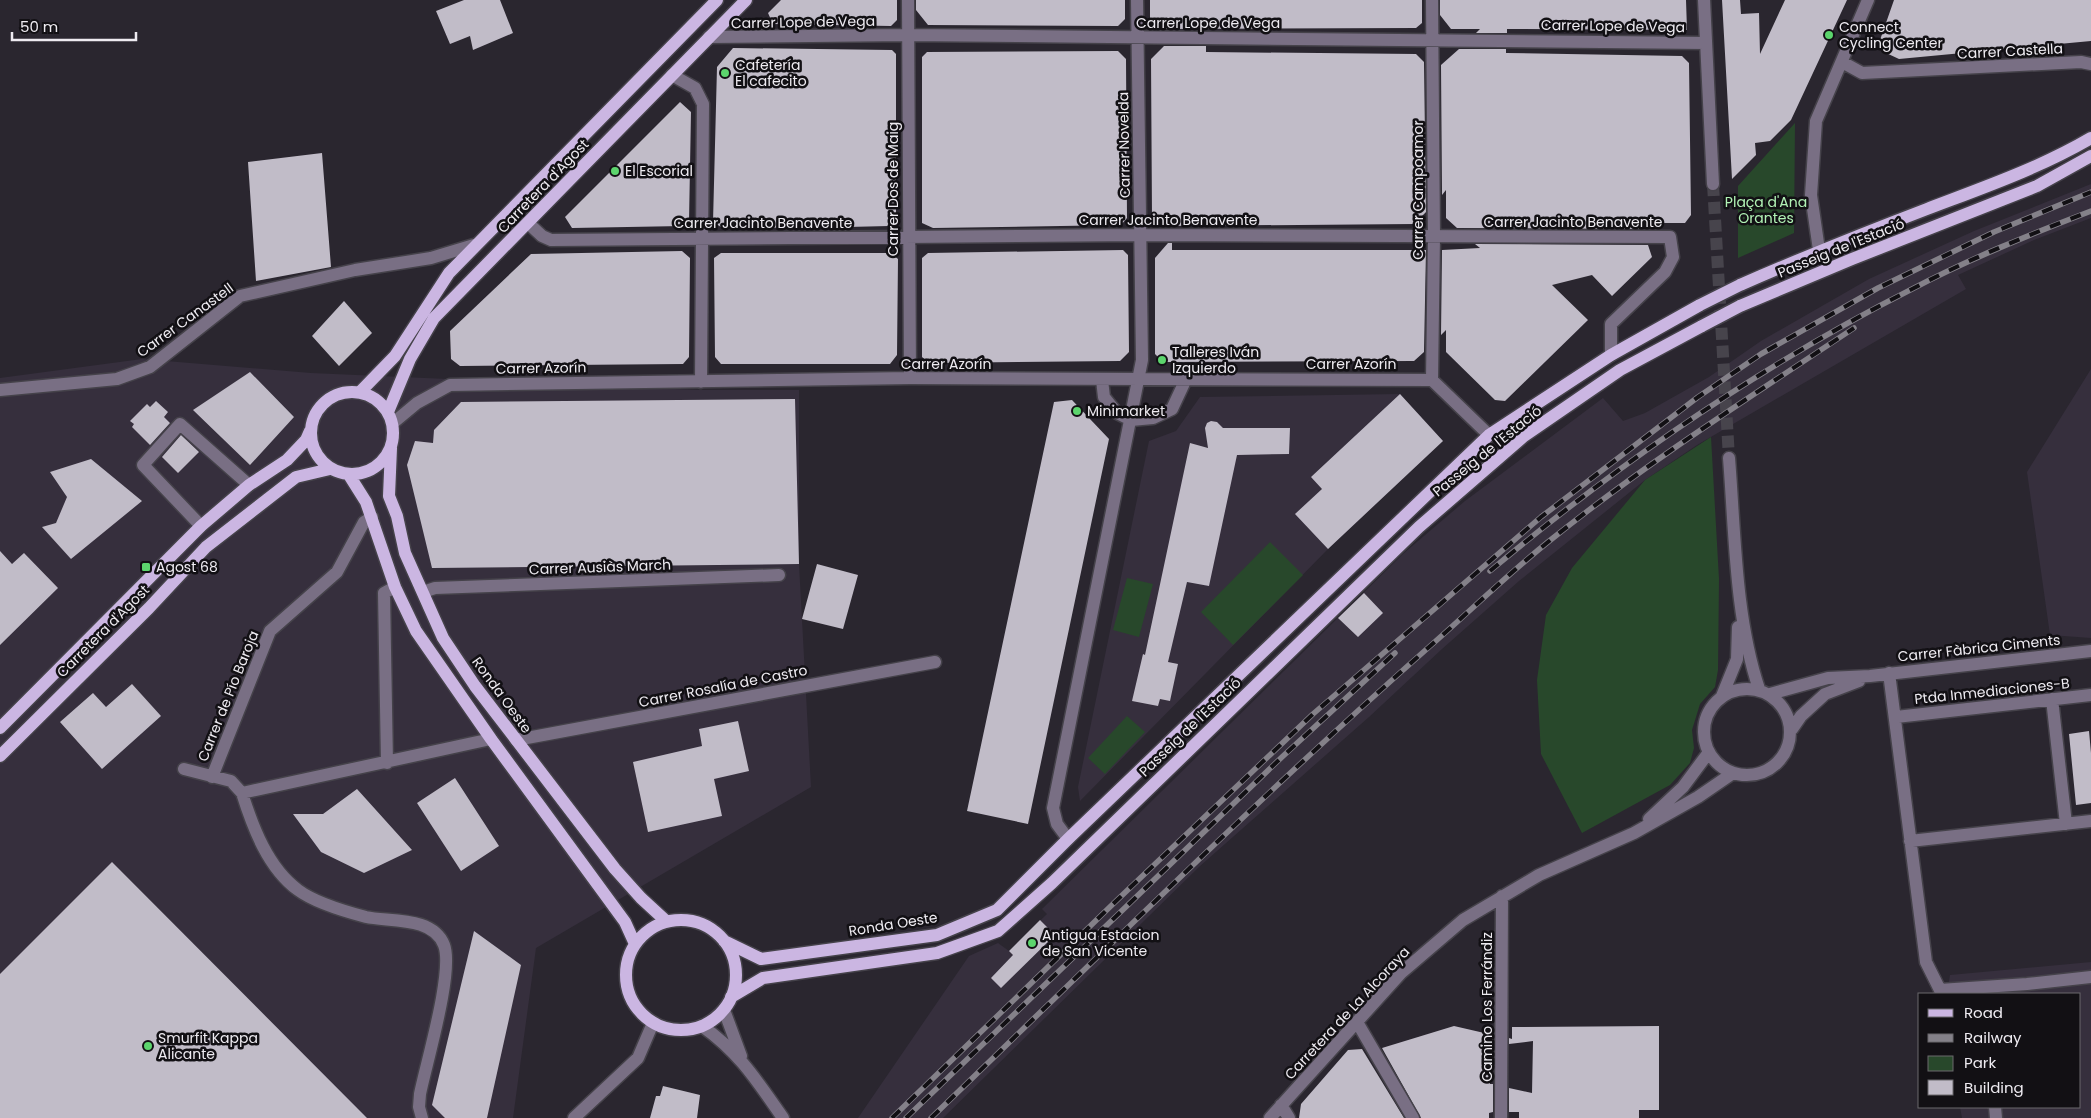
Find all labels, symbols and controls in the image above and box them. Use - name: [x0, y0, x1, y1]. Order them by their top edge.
- scale bar: [12, 10, 136, 42]
- street label: Carrer Lope de Vega: [731, 11, 875, 33]
- street label: Carrer Lope de Vega: [1136, 13, 1280, 33]
- street label: Carrer Lope de Vega: [1541, 15, 1685, 37]
- text: 50 m: [20, 16, 58, 37]
- place label: Connect Cycling Center: [1839, 17, 1943, 53]
- marker: Connect Cycling Center: [1823, 29, 1835, 41]
- street label: Carrer Castella: [1957, 38, 2063, 64]
- place label: Cafetería El cafecito: [735, 55, 807, 91]
- marker: Cafetería El cafecito: [719, 67, 731, 79]
- street label: Carrer Novelda: [1113, 92, 1135, 198]
- street label: Carrer Campoamor: [1408, 120, 1428, 260]
- street label: Carrer Dos de Maig: [883, 122, 903, 256]
- street label: Carretera d'Agost: [493, 135, 593, 237]
- place label: El Escorial: [625, 161, 693, 181]
- marker: El Escorial: [609, 165, 621, 177]
- park label: Plaça d'Ana Orantes: [1725, 192, 1807, 228]
- street label: Carrer Jacinto Benavente: [1079, 210, 1258, 230]
- street label: Carrer Jacinto Benavente: [1484, 212, 1663, 232]
- street label: Carrer Jacinto Benavente: [674, 213, 853, 233]
- street label: Passeig de l'Estació: [1775, 213, 1907, 283]
- street label: Carrer Canastell: [133, 278, 237, 362]
- place label: Talleres Iván Izquierdo: [1172, 342, 1259, 378]
- street label: Carrer Azorín: [901, 354, 991, 374]
- marker: Talleres Iván Izquierdo: [1156, 354, 1168, 366]
- street label: Carrer Azorín: [1306, 354, 1396, 374]
- street label: Carrer Azorín: [495, 357, 587, 379]
- place label: Minimarket: [1087, 401, 1165, 421]
- street label: Passeig de l'Estació: [1428, 401, 1546, 501]
- marker: Minimarket: [1071, 405, 1083, 417]
- street label: Carrer Ausiàs March: [529, 555, 671, 579]
- place label: Agost 68: [156, 557, 218, 577]
- marker: Agost 68: [140, 561, 152, 573]
- street label: Carretera d'Agost: [52, 580, 154, 682]
- street label: Carrer de Pío Baroja: [193, 628, 263, 764]
- street label: Carrer Fàbrica Ciments: [1897, 630, 2061, 666]
- street label: Ronda Oeste: [467, 653, 537, 737]
- street label: Carrer Rosalía de Castro: [637, 660, 809, 712]
- street label: Passeig de l'Estació: [1134, 673, 1246, 781]
- street label: Ptda Inmediaciones-B: [1913, 673, 2071, 709]
- street label: Ronda Oeste: [847, 907, 939, 941]
- place label: Antigua Estacion de San Vicente: [1042, 925, 1159, 961]
- street label: Camino Los Ferrándiz: [1477, 932, 1497, 1082]
- marker: Antigua Estacion de San Vicente: [1026, 937, 1038, 949]
- street label: Carretera de La Alcoraya: [1280, 942, 1414, 1084]
- legend: [1918, 993, 2081, 1108]
- text: Road: [1964, 1002, 2003, 1023]
- text: Railway: [1964, 1027, 2022, 1048]
- place label: Smurfit Kappa Alicante: [158, 1028, 258, 1064]
- marker: Smurfit Kappa Alicante: [142, 1040, 154, 1052]
- text: Park: [1964, 1052, 1996, 1073]
- text: Building: [1964, 1077, 2024, 1098]

